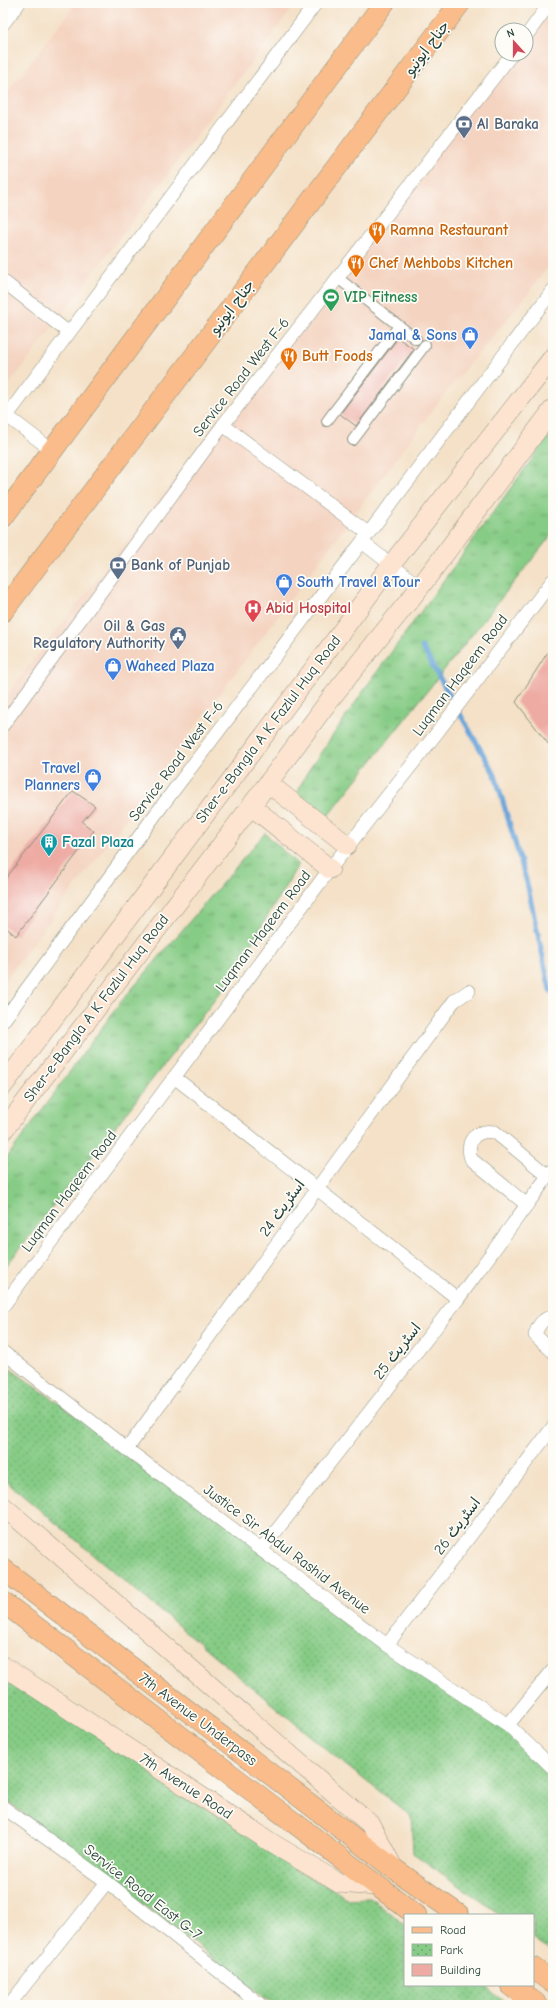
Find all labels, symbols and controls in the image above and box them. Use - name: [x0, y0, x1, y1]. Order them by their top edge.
- street label: جناح ایونیو: [400, 17, 454, 80]
- north arrow: [494, 22, 534, 62]
- text: N: [505, 26, 516, 40]
- bank icon: Al Baraka: [454, 114, 474, 139]
- place label: Al Baraka: [477, 115, 539, 133]
- restaurant icon: Ramna Restaurant: [367, 220, 387, 245]
- place label: Ramna Restaurant: [390, 221, 509, 239]
- restaurant icon: Chef Mehbobs Kitchen: [346, 253, 366, 278]
- place label: Chef Mehbobs Kitchen: [369, 254, 513, 272]
- street label: جناح ایونیو: [205, 276, 259, 339]
- sports icon: VIP Fitness: [321, 287, 341, 312]
- place label: VIP Fitness: [344, 288, 417, 306]
- street label: Service Road West F-6: [189, 314, 293, 440]
- shop icon: Jamal & Sons: [460, 325, 480, 350]
- place label: Jamal & Sons: [369, 326, 457, 344]
- restaurant icon: Butt Foods: [279, 346, 299, 371]
- place label: Butt Foods: [302, 347, 373, 365]
- bank icon: Bank of Punjab: [108, 555, 128, 580]
- place label: Bank of Punjab: [131, 556, 230, 574]
- shop icon: South Travel &Tour: [274, 572, 294, 597]
- place label: South Travel &Tour: [297, 573, 420, 591]
- hospital icon: Abid Hospital: [243, 598, 263, 623]
- place label: Abid Hospital: [266, 599, 351, 617]
- street label: Luqman Haqeem Road: [408, 611, 512, 739]
- place label: Oil & Gas Regulatory Authority: [33, 617, 165, 652]
- public building icon: Oil & Gas Regulatory Authority: [168, 625, 188, 650]
- street label: Sher-e-Bangla A K Fazlul Huq Road: [192, 632, 344, 826]
- shop icon: Waheed Plaza: [103, 656, 123, 681]
- place label: Waheed Plaza: [126, 657, 215, 675]
- street label: Service Road West F-6: [125, 697, 227, 825]
- place label: Travel Planners: [24, 759, 80, 794]
- shop icon: Travel Planners: [83, 767, 103, 792]
- building icon: Fazal Plaza: [39, 832, 59, 857]
- place label: Fazal Plaza: [62, 833, 134, 851]
- street label: Luqman Haqeem Road: [211, 867, 315, 995]
- street label: Sher-e-Bangla A K Fazlul Huq Road: [20, 911, 172, 1105]
- street label: Luqman Haqeem Road: [17, 1127, 121, 1255]
- street label: اسٹریٹ 24: [255, 1176, 309, 1240]
- street label: اسٹریٹ 25: [369, 1319, 425, 1383]
- street label: Justice Sir Abdul Rashid Avenue: [200, 1480, 374, 1618]
- street label: اسٹریٹ 26: [430, 1494, 484, 1558]
- street label: 7th Avenue Underpass: [135, 1669, 261, 1769]
- street label: 7th Avenue Road: [136, 1749, 236, 1823]
- street label: Service Road East G-7: [80, 1840, 206, 1944]
- legend: [404, 1914, 534, 1986]
- text: Road: [440, 1923, 466, 1937]
- text: Park: [440, 1943, 463, 1957]
- text: Building: [440, 1963, 481, 1977]

